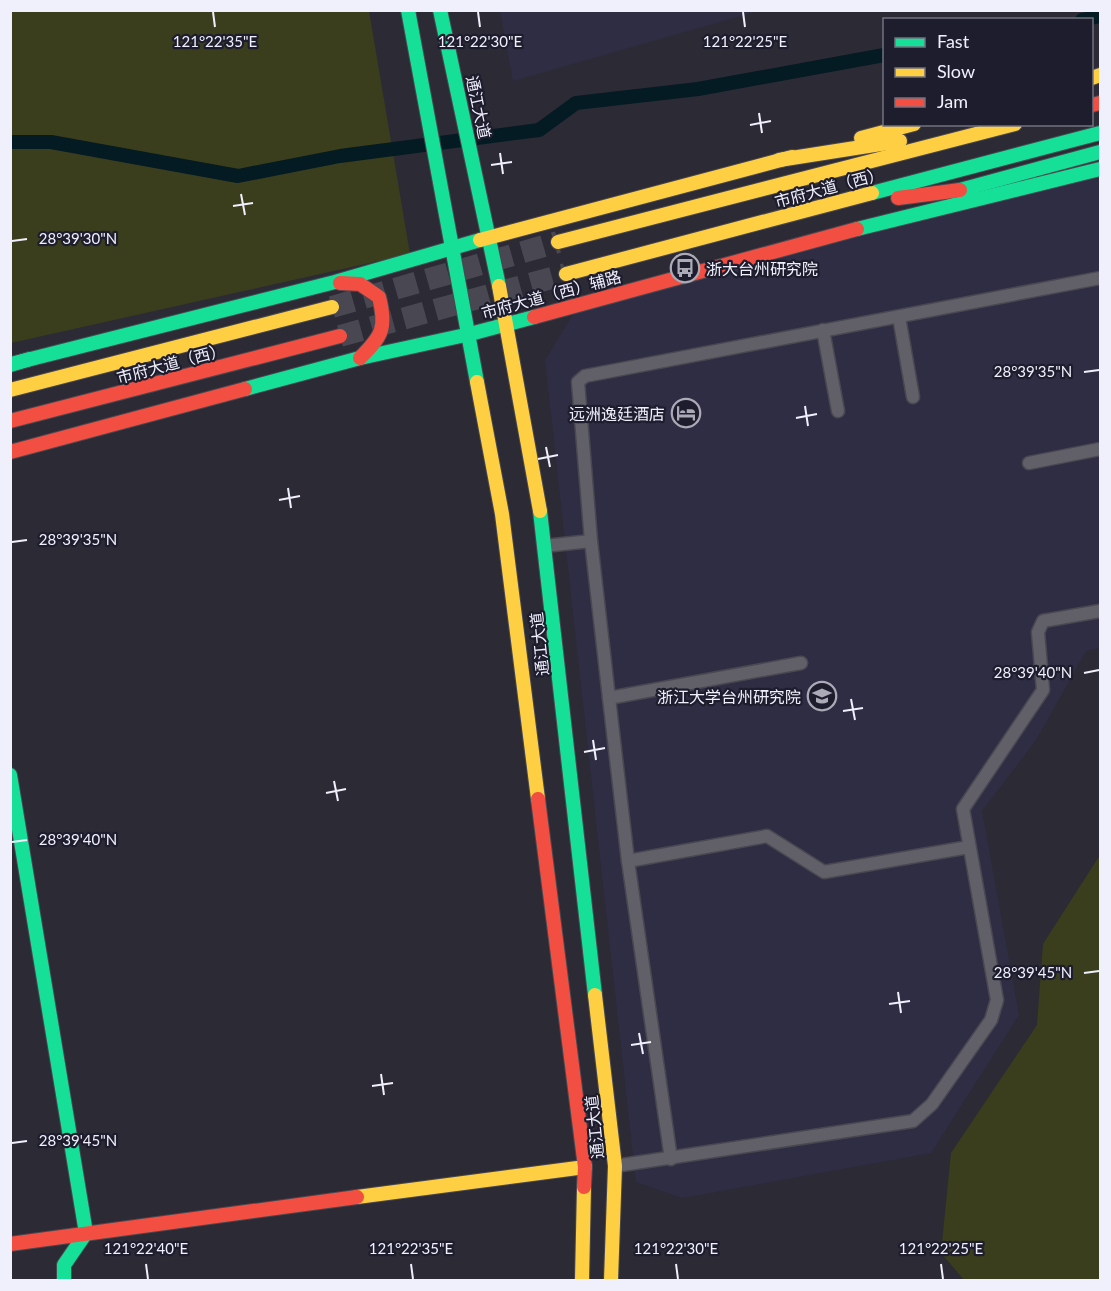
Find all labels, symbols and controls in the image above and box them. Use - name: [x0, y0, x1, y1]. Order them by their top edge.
- legend: [883, 18, 1093, 126]
- text: Fast: [937, 30, 970, 52]
- text: 121°22'35"E: [173, 32, 257, 50]
- text: 121°22'30"E: [438, 32, 522, 50]
- text: 121°22'25"E: [703, 32, 787, 50]
- text: Slow: [937, 60, 975, 82]
- street label: 通江大道: [463, 74, 495, 140]
- text: Jam: [937, 90, 968, 112]
- street label: 市府大道（西）: [772, 163, 886, 211]
- text: 28°39'30"N: [39, 229, 117, 247]
- bus stop icon: 浙大台州研究院: [669, 252, 701, 284]
- place label: 浙大台州研究院: [706, 259, 818, 278]
- street label: 市府大道（西）辅路: [479, 266, 623, 322]
- street label: 市府大道（西）: [114, 339, 228, 387]
- text: 28°39'35"N: [994, 362, 1072, 380]
- hotel icon: 远洲逸廷酒店: [670, 397, 702, 429]
- place label: 远洲逸廷酒店: [569, 404, 665, 423]
- text: 28°39'35"N: [39, 530, 117, 548]
- street label: 通江大道: [526, 611, 552, 677]
- text: 28°39'40"N: [994, 663, 1072, 681]
- school or university icon: 浙江大学台州研究院: [806, 680, 838, 712]
- place label: 浙江大学台州研究院: [657, 687, 801, 706]
- text: 28°39'40"N: [39, 830, 117, 848]
- text: 28°39'45"N: [994, 963, 1072, 981]
- street label: 通江大道: [581, 1094, 607, 1160]
- text: 28°39'45"N: [39, 1131, 117, 1149]
- text: 121°22'40"E: [104, 1239, 188, 1257]
- text: 121°22'35"E: [369, 1239, 453, 1257]
- text: 121°22'30"E: [634, 1239, 718, 1257]
- text: 121°22'25"E: [899, 1239, 983, 1257]

